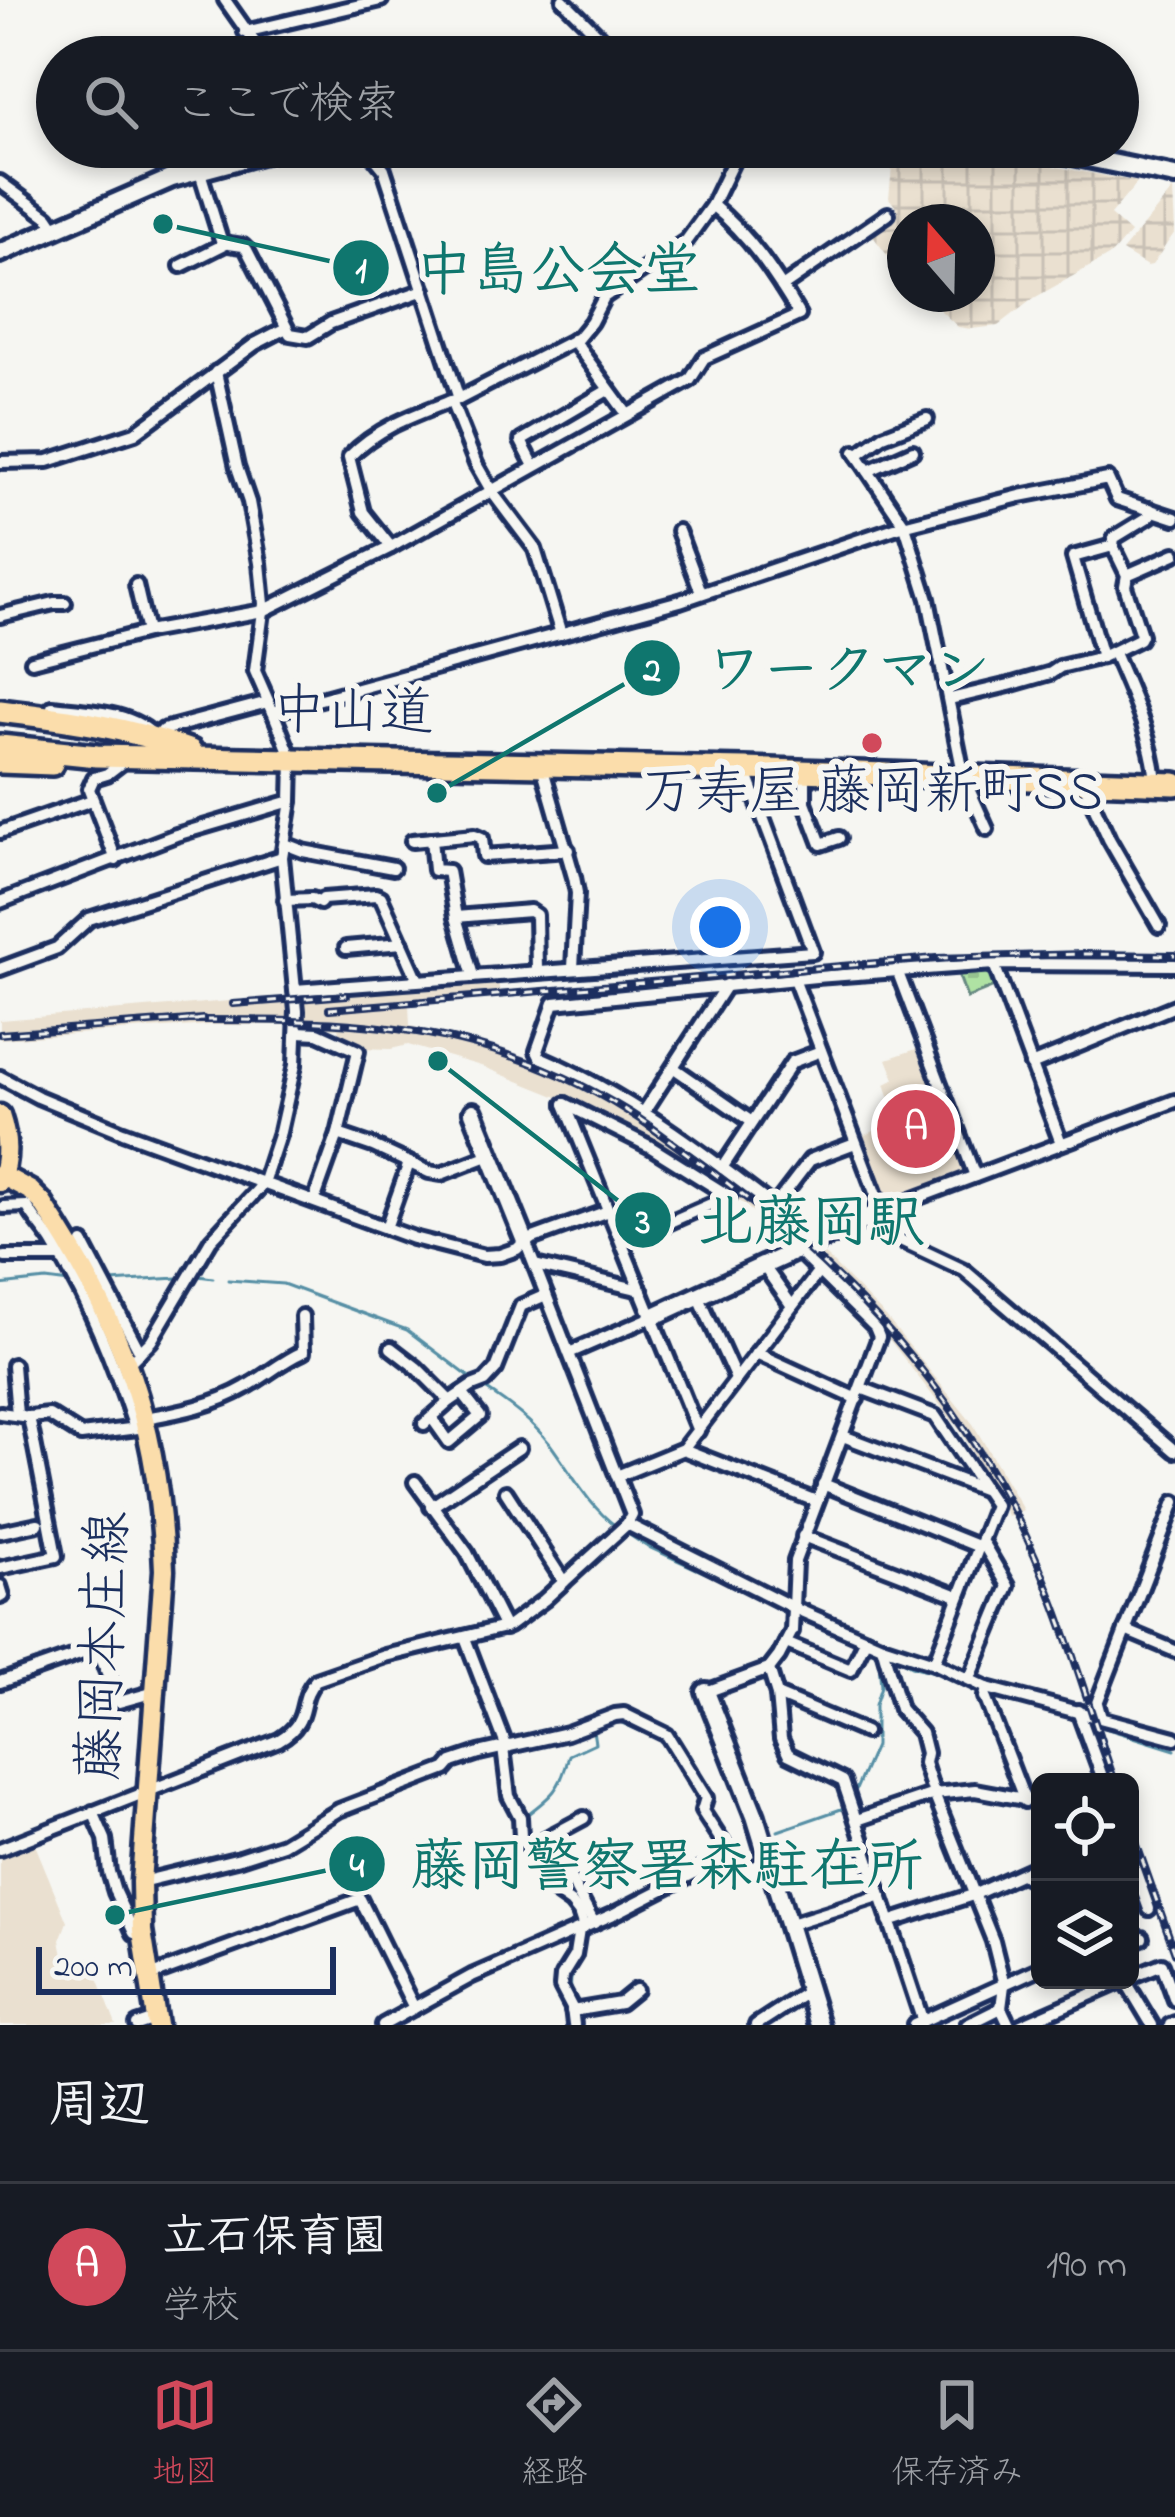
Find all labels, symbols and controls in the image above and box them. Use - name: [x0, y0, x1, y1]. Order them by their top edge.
- search box: [36, 36, 1139, 168]
- icon: search: [78, 69, 144, 135]
- text: ここで検索: [174, 73, 399, 139]
- north arrow: [887, 204, 995, 312]
- callout: 中島公会堂: [331, 222, 724, 315]
- text: 中島公会堂: [416, 233, 701, 316]
- text: 1: [355, 246, 367, 299]
- callout: ワークマン: [622, 622, 1015, 715]
- text: ワークマン: [706, 633, 991, 716]
- text: 2: [642, 646, 661, 699]
- street label: 中山道: [271, 675, 435, 755]
- marker: 万寿屋 藤岡新町SS: [859, 730, 885, 756]
- place label: 万寿屋 藤岡新町SS: [642, 756, 1102, 834]
- your location: [690, 897, 750, 957]
- pin: A: [877, 1084, 955, 1174]
- callout: 北藤岡駅: [613, 1174, 949, 1267]
- text: 北藤岡駅: [697, 1185, 925, 1268]
- text: 3: [635, 1198, 651, 1251]
- street label: 藤岡本庄線: [63, 1510, 151, 1782]
- map controls: [1031, 1773, 1139, 1989]
- button: locate: [1031, 1773, 1139, 1881]
- callout: 藤岡警察署森駐在所: [327, 1818, 948, 1911]
- text: 藤岡警察署森駐在所: [411, 1829, 924, 1912]
- text: 4: [350, 1842, 365, 1895]
- button: layers: [1031, 1881, 1139, 1989]
- scale bar: [36, 1941, 336, 1994]
- text: 200 m: [54, 1944, 133, 1992]
- text: 周辺: [48, 2070, 150, 2145]
- text: 立石保育園: [162, 2206, 387, 2272]
- text: A: [75, 2238, 99, 2295]
- text: 190 m: [1046, 2238, 1127, 2295]
- text: 学校: [162, 2279, 240, 2336]
- tab: 地図: [152, 2372, 218, 2498]
- tab: 経路: [521, 2372, 587, 2498]
- tab: 保存済み: [891, 2372, 1023, 2498]

